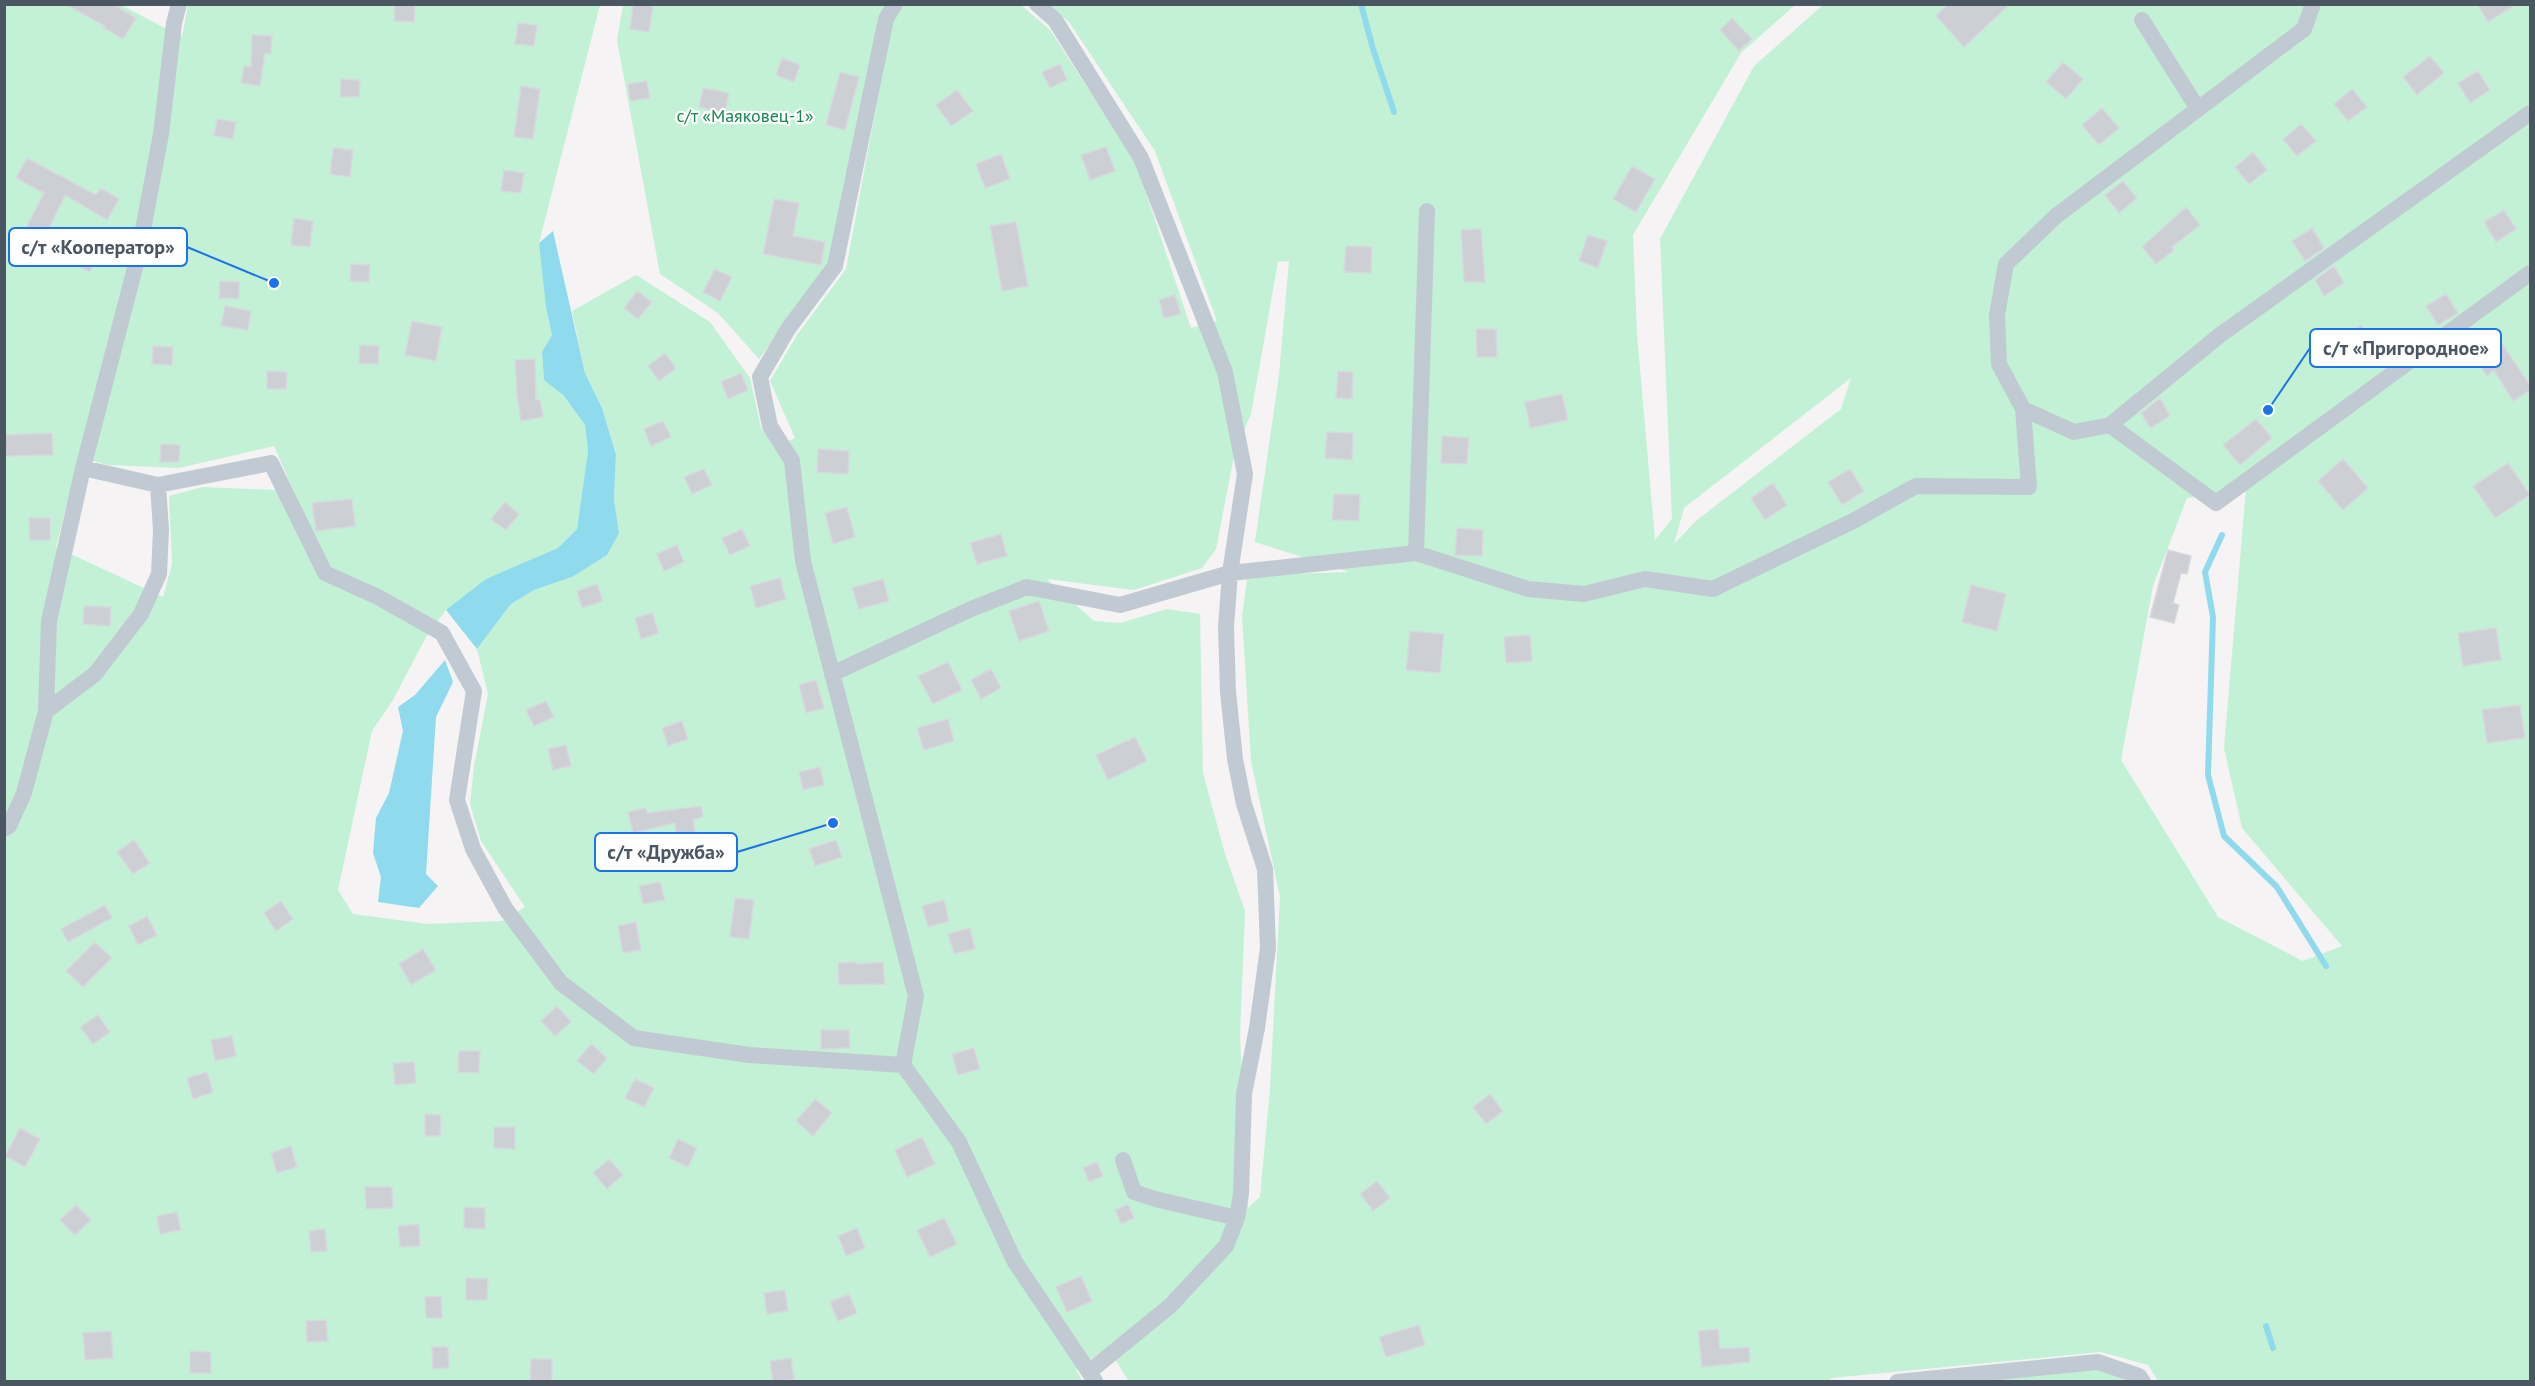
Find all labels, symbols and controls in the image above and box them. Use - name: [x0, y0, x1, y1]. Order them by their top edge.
- park label: с/т «Маяковец-1»: [676, 104, 814, 127]
- callout: с/т «Кооператор»: [9, 228, 187, 266]
- text: с/т «Кооператор»: [21, 234, 175, 260]
- callout: с/т «Пригородное»: [2310, 329, 2501, 367]
- text: с/т «Пригородное»: [2323, 335, 2489, 361]
- callout: с/т «Дружба»: [595, 833, 737, 871]
- text: с/т «Дружба»: [607, 839, 725, 865]

